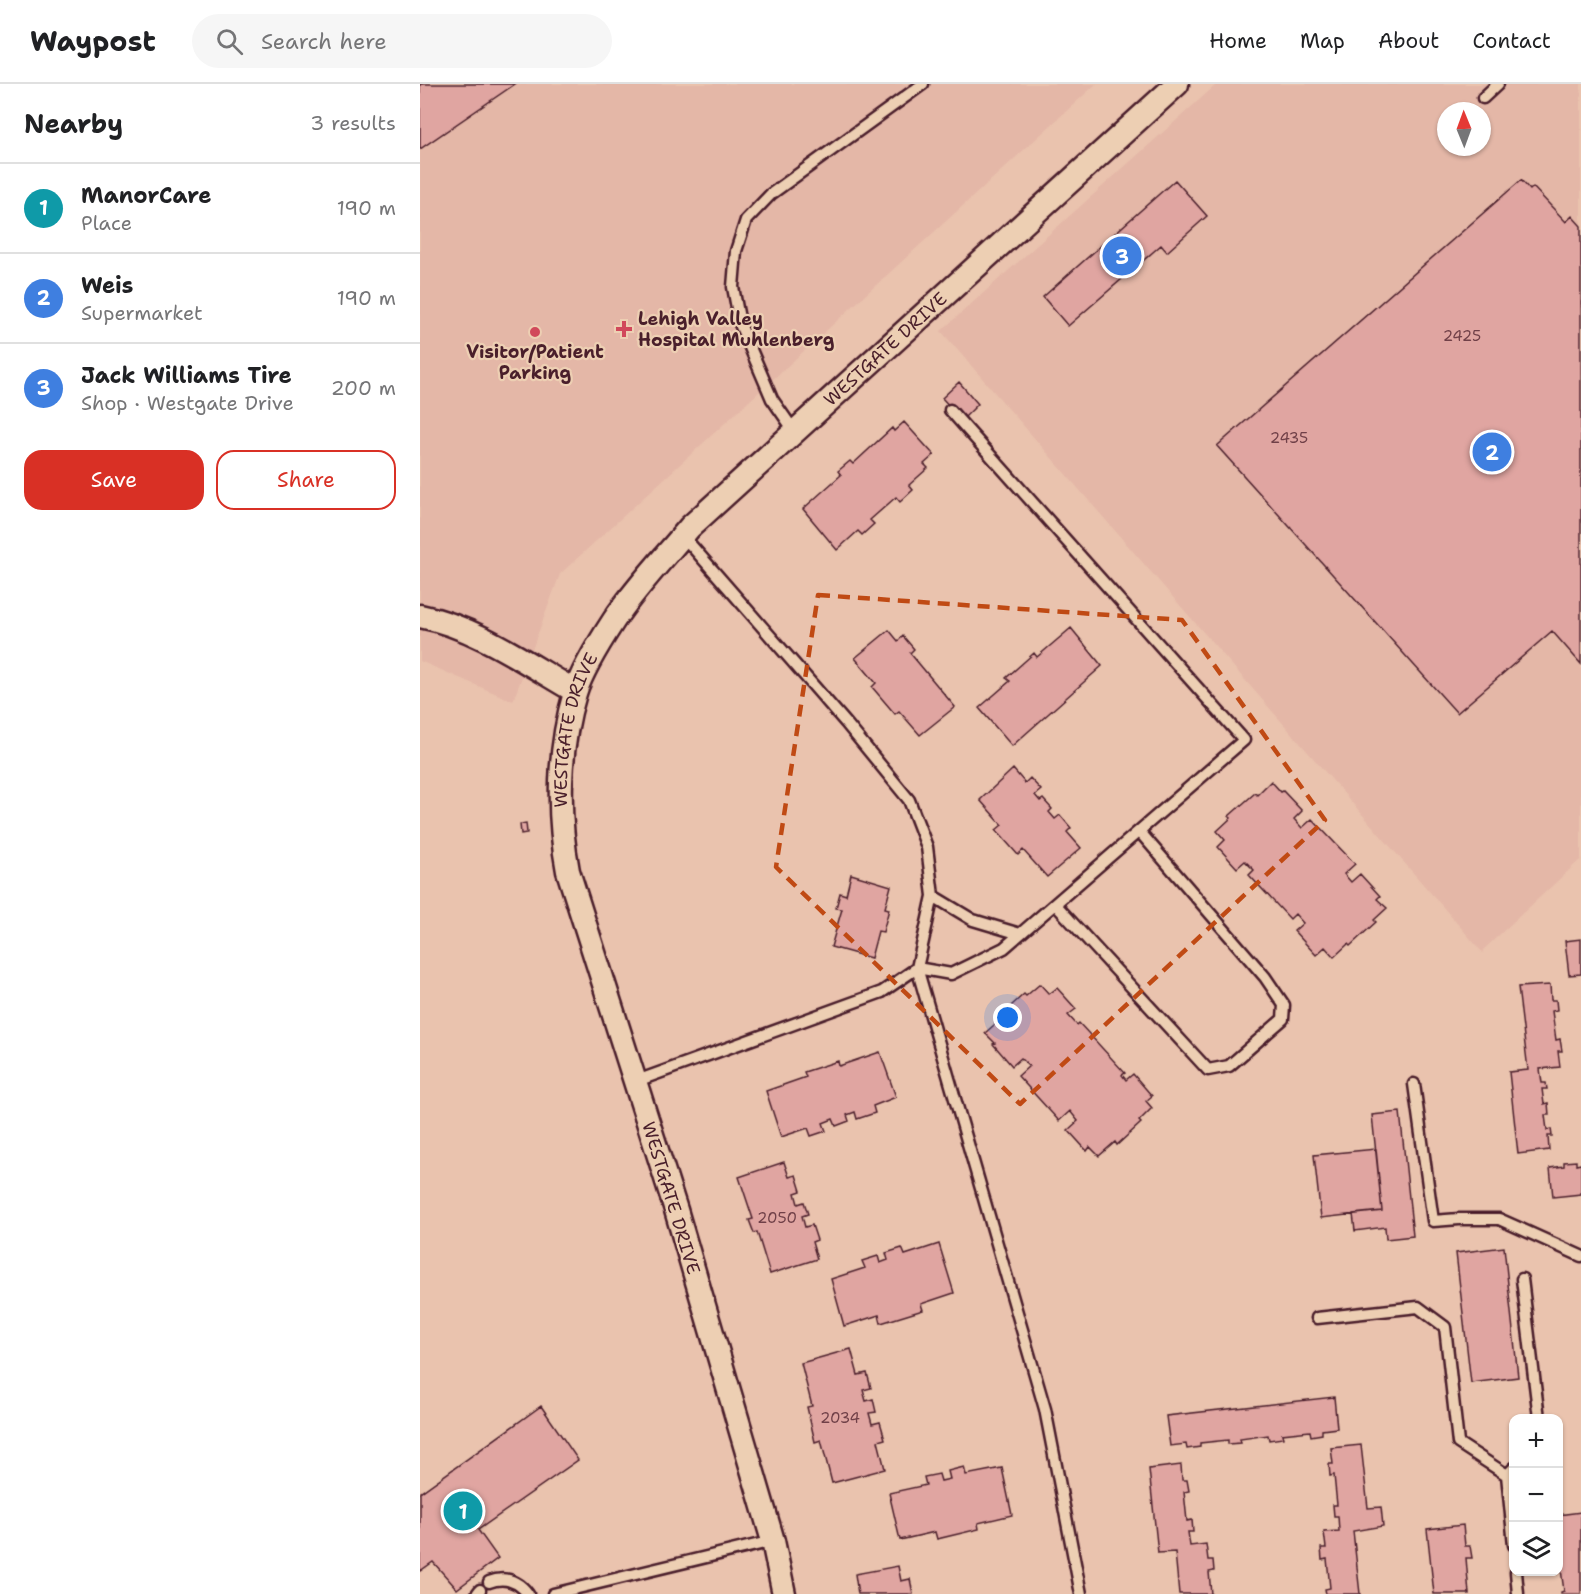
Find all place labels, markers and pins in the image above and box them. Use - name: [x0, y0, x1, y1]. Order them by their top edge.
- pin: 3: [1102, 234, 1142, 279]
- place label: Lehigh Valley Hospital Muhlenberg: [638, 307, 835, 352]
- marker: Lehigh Valley Hospital Muhlenberg: [615, 320, 633, 338]
- marker: Visitor/Patient Parking: [528, 325, 542, 339]
- place label: Visitor/Patient Parking: [466, 340, 604, 385]
- pin: 2: [1472, 430, 1512, 475]
- pin: 1: [444, 1488, 483, 1534]

